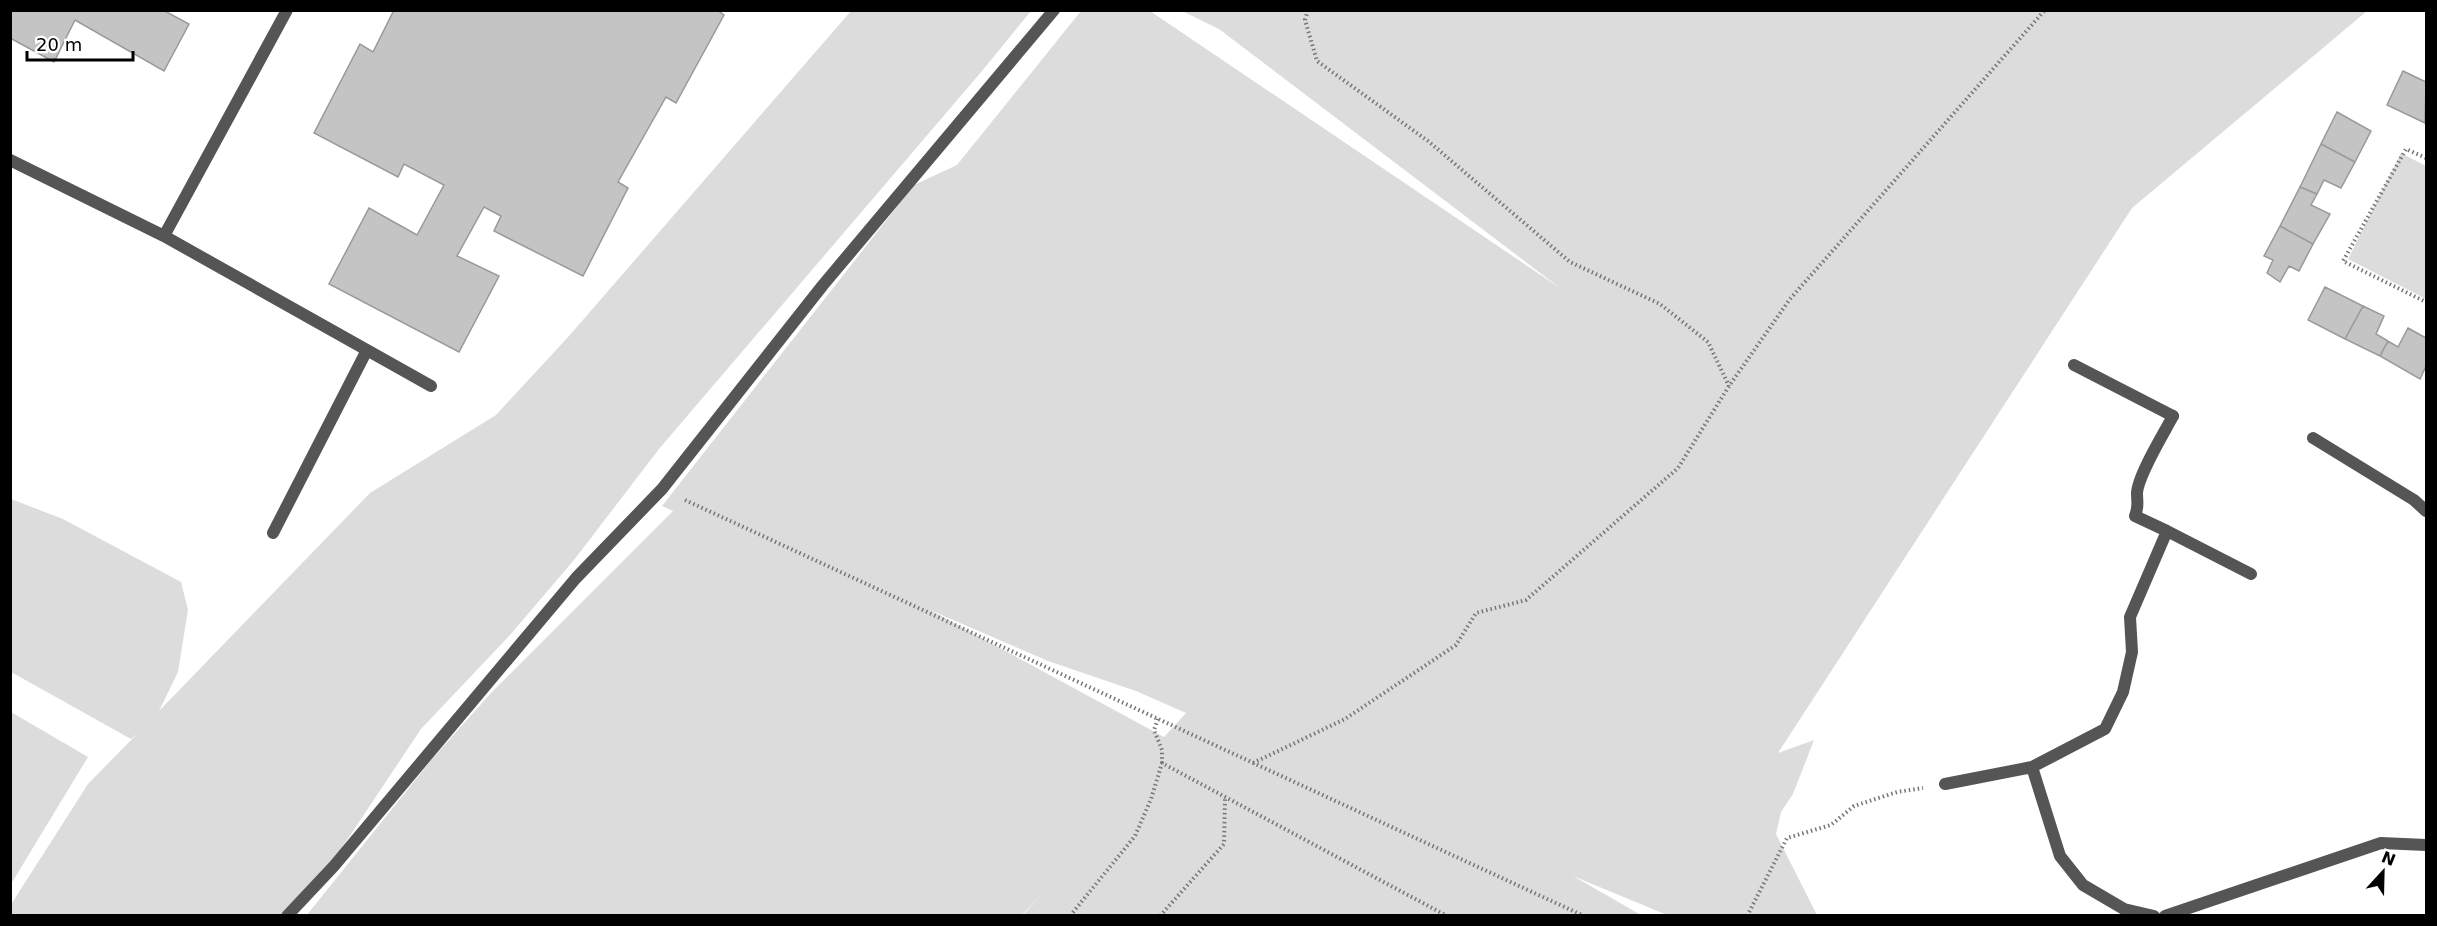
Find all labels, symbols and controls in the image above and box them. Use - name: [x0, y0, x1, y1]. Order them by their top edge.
- scale bar: [27, 24, 134, 62]
- text: 20 m: [36, 34, 82, 55]
- north arrow: [2353, 842, 2413, 902]
- text: N: [2379, 847, 2398, 870]

